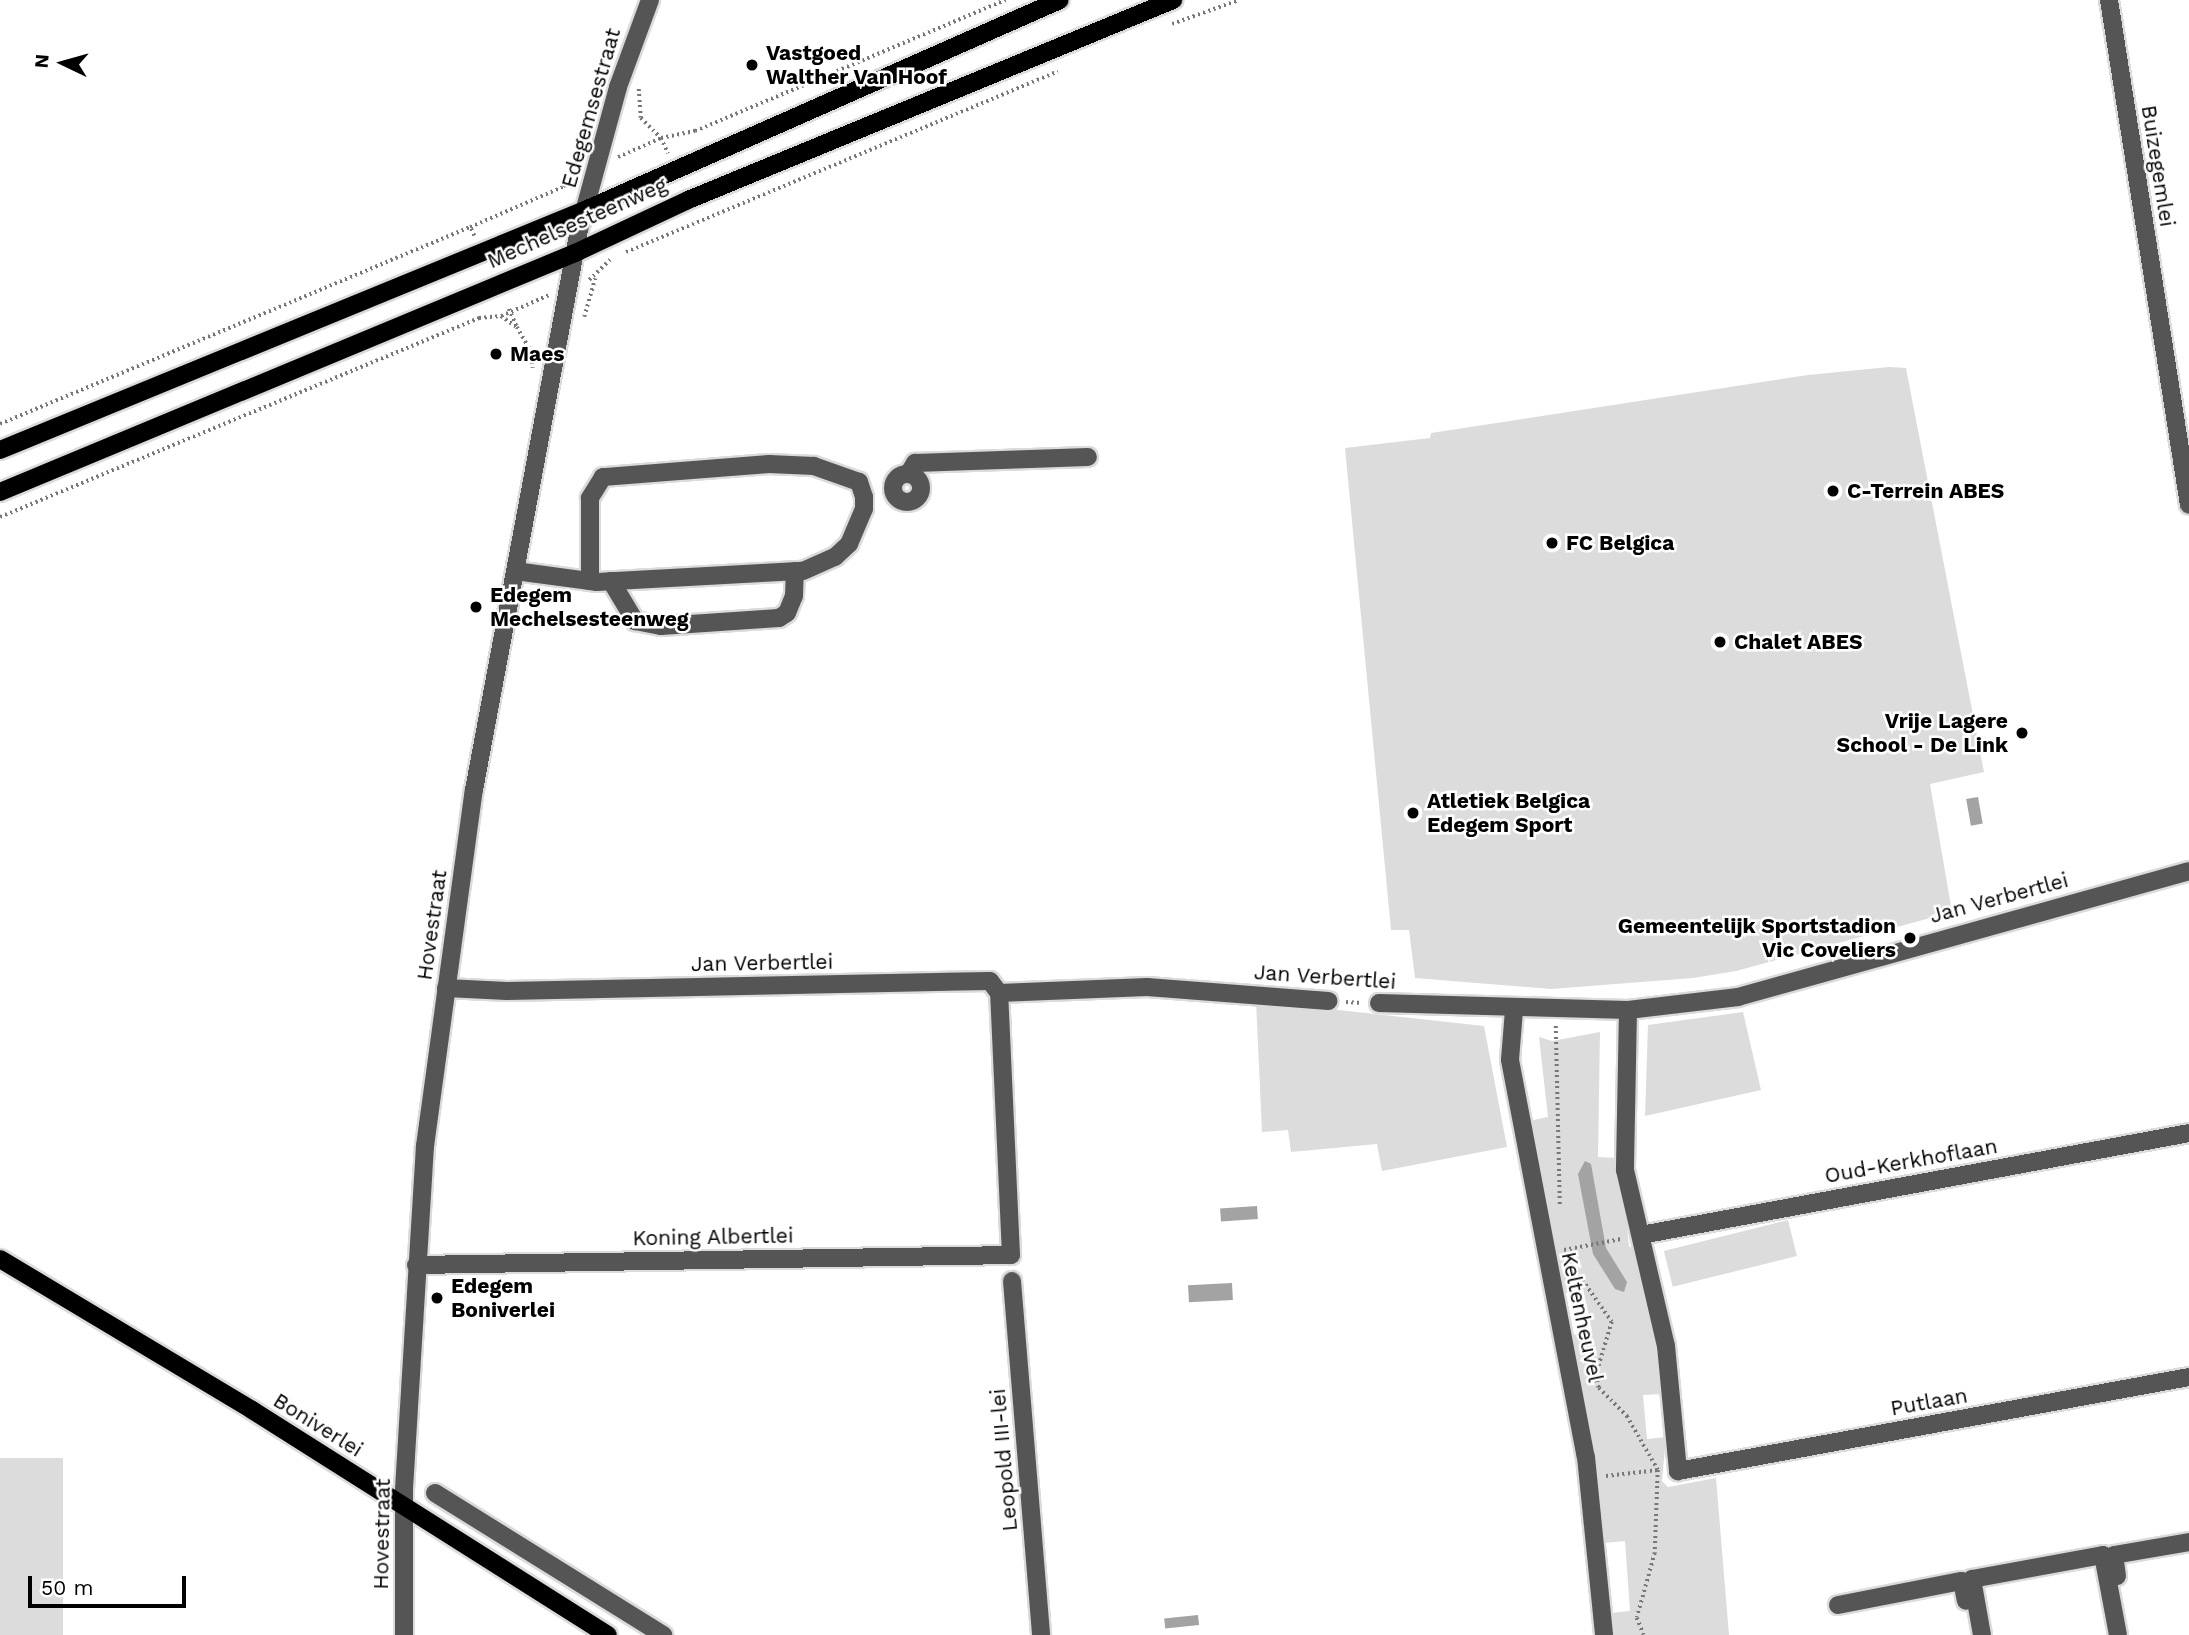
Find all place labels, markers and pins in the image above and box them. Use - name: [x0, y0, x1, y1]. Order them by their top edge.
- place label: Vastgoed Walther Van Hoof: [766, 40, 948, 90]
- marker: Vastgoed Walther Van Hoof: [744, 57, 760, 73]
- place label: Maes: [510, 341, 564, 367]
- marker: Maes: [488, 346, 504, 362]
- place label: C-Terrein ABES: [1847, 478, 2005, 504]
- marker: C-Terrein ABES: [1825, 483, 1841, 499]
- place label: FC Belgica: [1566, 530, 1674, 556]
- marker: FC Belgica: [1544, 535, 1560, 551]
- place label: Edegem Mechelsesteenweg: [490, 582, 689, 632]
- marker: Edegem Mechelsesteenweg: [468, 599, 484, 615]
- place label: Chalet ABES: [1734, 629, 1863, 655]
- marker: Chalet ABES: [1712, 634, 1728, 650]
- place label: Vrije Lagere School - De Link: [1836, 708, 2008, 758]
- marker: Vrije Lagere School - De Link: [2014, 725, 2030, 741]
- place label: Atletiek Belgica Edegem Sport: [1427, 788, 1591, 838]
- marker: Atletiek Belgica Edegem Sport: [1405, 805, 1421, 821]
- place label: Gemeentelijk Sportstadion Vic Coveliers: [1617, 913, 1896, 963]
- marker: Gemeentelijk Sportstadion Vic Coveliers: [1902, 930, 1918, 946]
- place label: Edegem Boniverlei: [451, 1273, 555, 1323]
- marker: Edegem Boniverlei: [429, 1290, 445, 1306]

